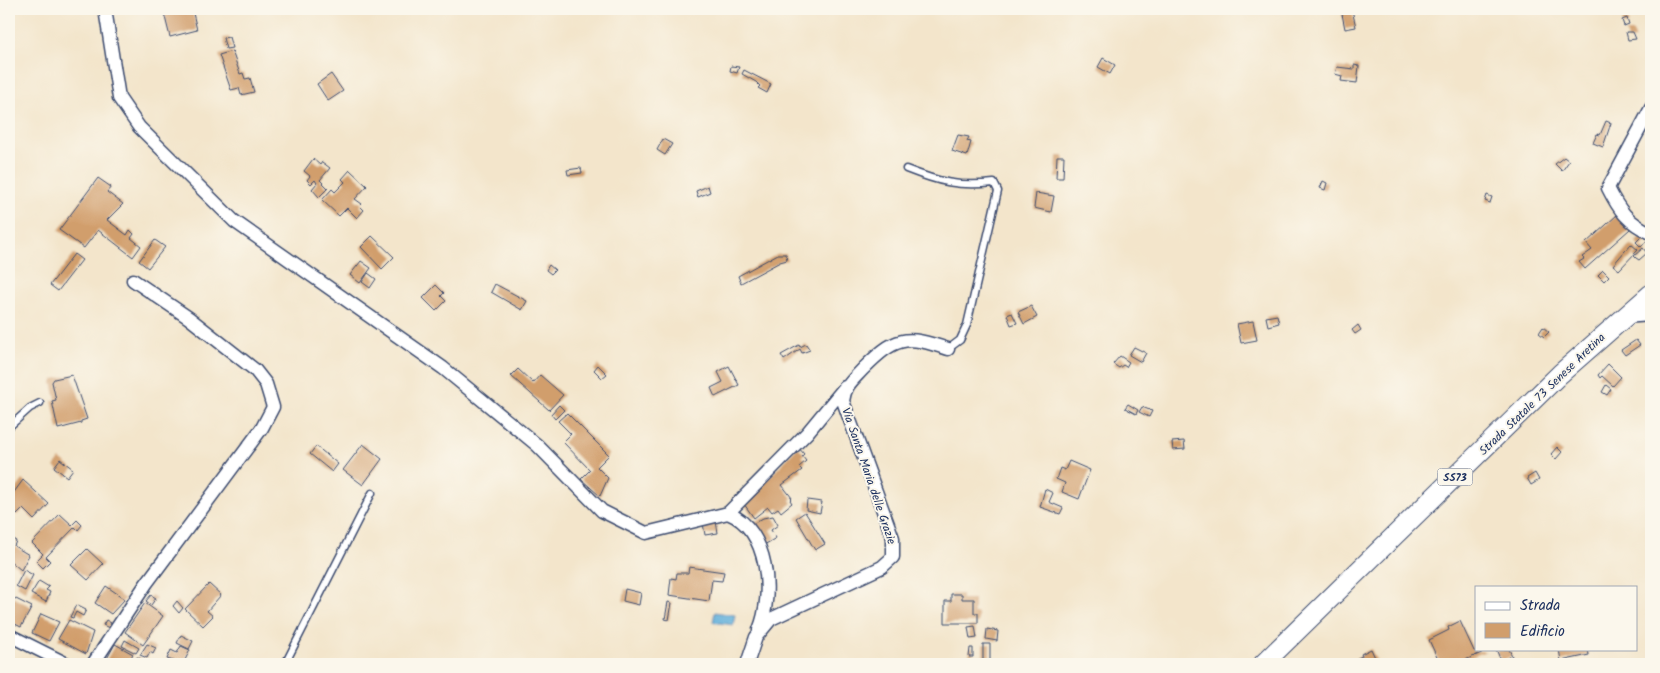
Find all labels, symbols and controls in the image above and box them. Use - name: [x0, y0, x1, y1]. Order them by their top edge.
- street label: Strada Statale 73 Senese Aretina: [1475, 328, 1610, 460]
- street label: Via Santa Maria delle Grazie: [836, 405, 901, 548]
- road number: SS73: [1438, 468, 1472, 486]
- legend: [1475, 586, 1638, 650]
- text: Strada: [1520, 594, 1560, 618]
- text: Edificio: [1520, 620, 1565, 644]

